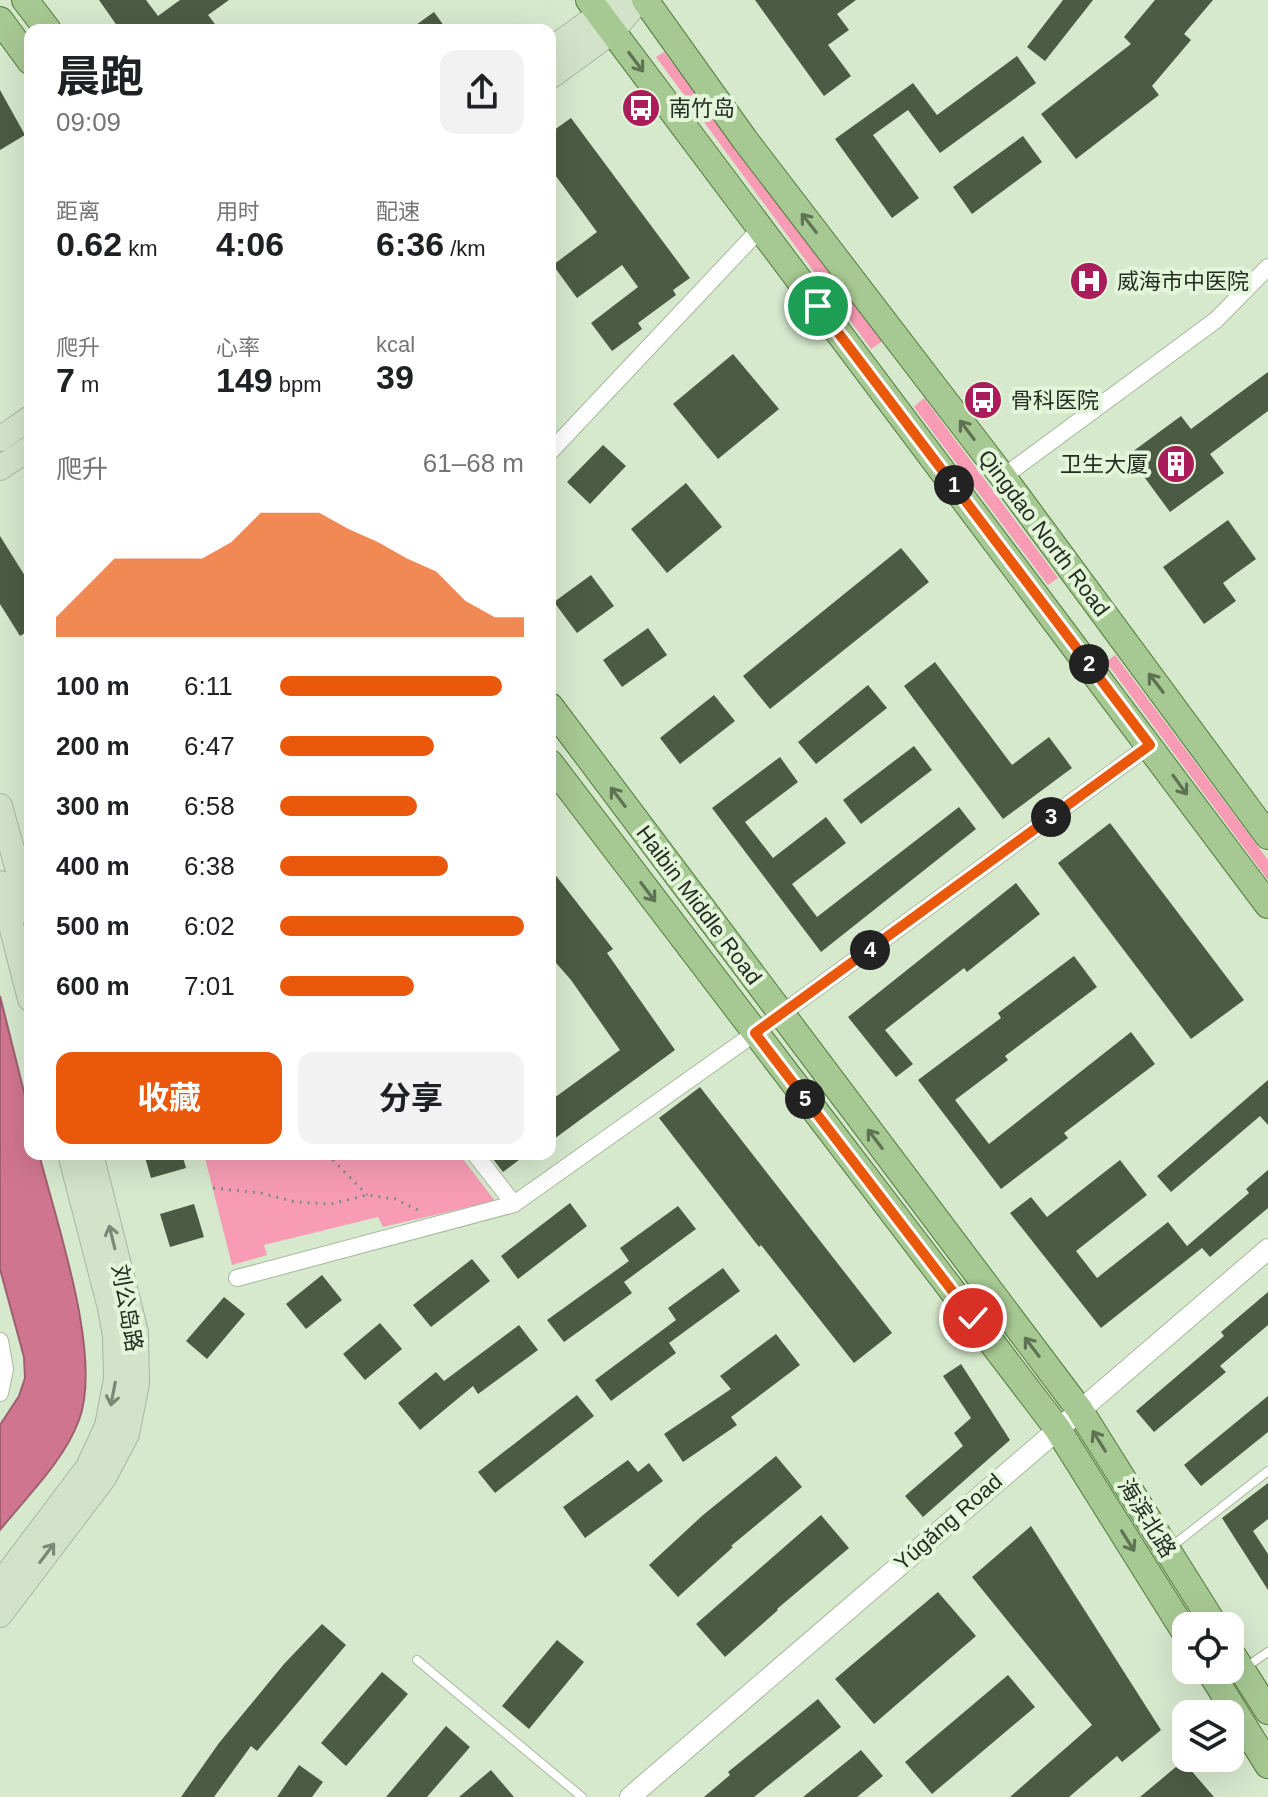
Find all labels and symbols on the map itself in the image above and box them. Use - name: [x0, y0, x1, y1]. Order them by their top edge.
- one-way arrow: [628, 51, 645, 73]
- bus stop icon: 南竹岛: [620, 87, 662, 129]
- place label: 南竹岛: [669, 96, 735, 121]
- one-way arrow: [800, 213, 817, 235]
- hospital icon: 威海市中医院: [1068, 260, 1110, 302]
- place label: 威海市中医院: [1117, 269, 1249, 294]
- pin: [784, 272, 852, 340]
- bus stop icon: 骨科医院: [962, 379, 1004, 421]
- place label: 骨科医院: [1011, 388, 1099, 413]
- one-way arrow: [958, 420, 975, 441]
- building icon: 卫生大厦: [1155, 443, 1197, 485]
- street label: Qingdao North Road: [973, 445, 1115, 621]
- place label: 卫生大厦: [1060, 452, 1148, 477]
- pin: 1: [934, 465, 974, 505]
- pin: 2: [1069, 644, 1109, 684]
- one-way arrow: [1148, 673, 1165, 694]
- one-way arrow: [1171, 774, 1188, 795]
- one-way arrow: [610, 787, 627, 809]
- pin: 3: [1031, 797, 1071, 837]
- street label: Haibin Middle Road: [631, 821, 767, 989]
- one-way arrow: [639, 881, 656, 902]
- pin: 4: [850, 930, 890, 970]
- pin: 5: [785, 1079, 825, 1119]
- one-way arrow: [867, 1129, 884, 1151]
- one-way arrow: [104, 1225, 119, 1251]
- street label: 刘公岛路: [107, 1262, 147, 1354]
- pin: [939, 1284, 1007, 1352]
- one-way arrow: [1023, 1337, 1040, 1358]
- one-way arrow: [105, 1381, 120, 1406]
- one-way arrow: [1090, 1430, 1106, 1453]
- street label: Yúgǎng Road: [889, 1468, 1007, 1576]
- street label: 海滨北路: [1113, 1474, 1181, 1562]
- one-way arrow: [1121, 1529, 1137, 1552]
- one-way arrow: [38, 1543, 55, 1564]

